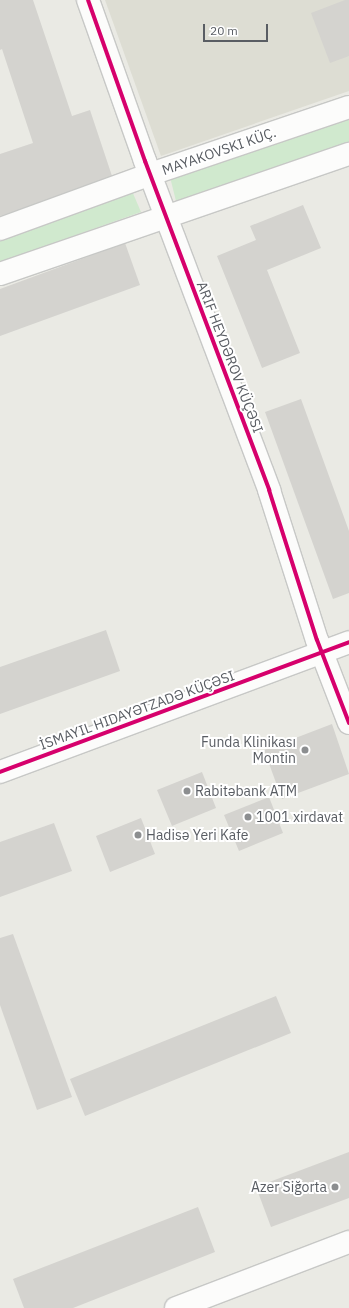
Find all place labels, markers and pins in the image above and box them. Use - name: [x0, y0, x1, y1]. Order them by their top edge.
- place label: Funda Klinikası Montin: [201, 734, 296, 766]
- marker: Funda Klinikası Montin: [299, 744, 311, 756]
- place label: Rabitəbank ATM: [195, 783, 297, 799]
- marker: Rabitəbank ATM: [182, 786, 192, 796]
- place label: 1001 xirdavat: [256, 809, 343, 825]
- marker: 1001 xirdavat: [243, 812, 253, 822]
- place label: Hadisə Yeri Kafe: [146, 827, 248, 843]
- marker: Hadisə Yeri Kafe: [133, 830, 143, 840]
- place label: Azer Siğorta: [251, 1179, 327, 1195]
- marker: Azer Siğorta: [330, 1182, 340, 1192]

